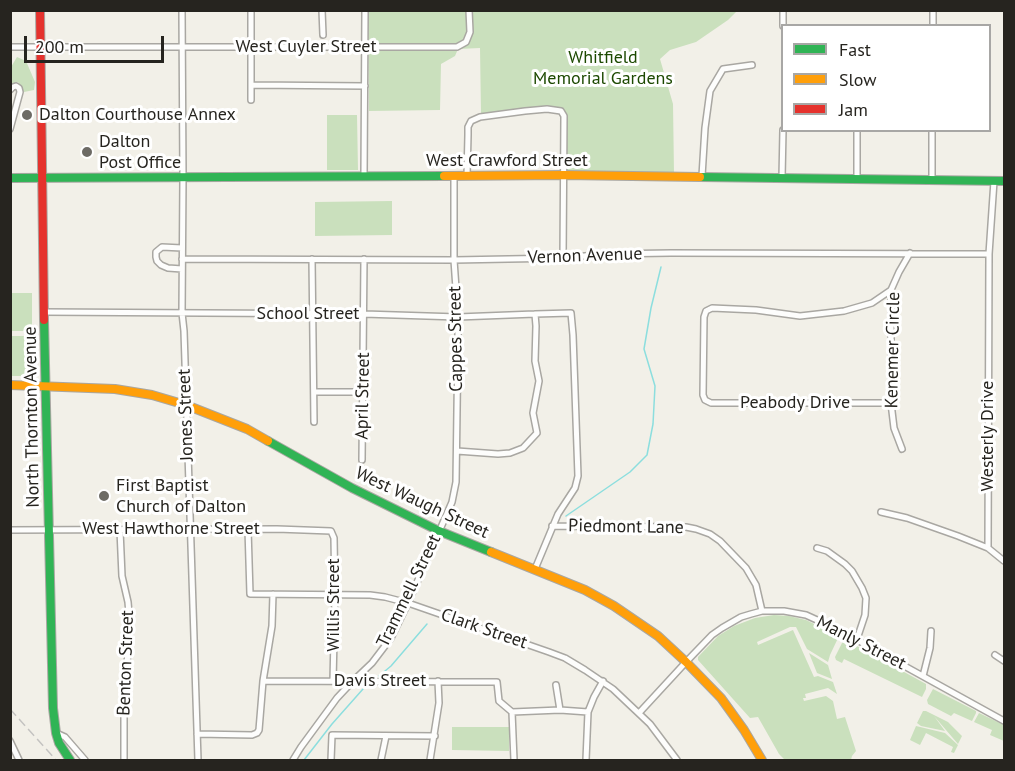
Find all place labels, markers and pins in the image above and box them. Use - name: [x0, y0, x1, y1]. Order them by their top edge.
- place label: Dalton Courthouse Annex: [39, 104, 236, 126]
- marker: Dalton Courthouse Annex: [20, 108, 34, 122]
- place label: Dalton Post Office: [99, 131, 181, 174]
- marker: Dalton Post Office: [80, 145, 94, 159]
- place label: First Baptist Church of Dalton: [116, 475, 246, 518]
- marker: First Baptist Church of Dalton: [97, 489, 111, 503]

